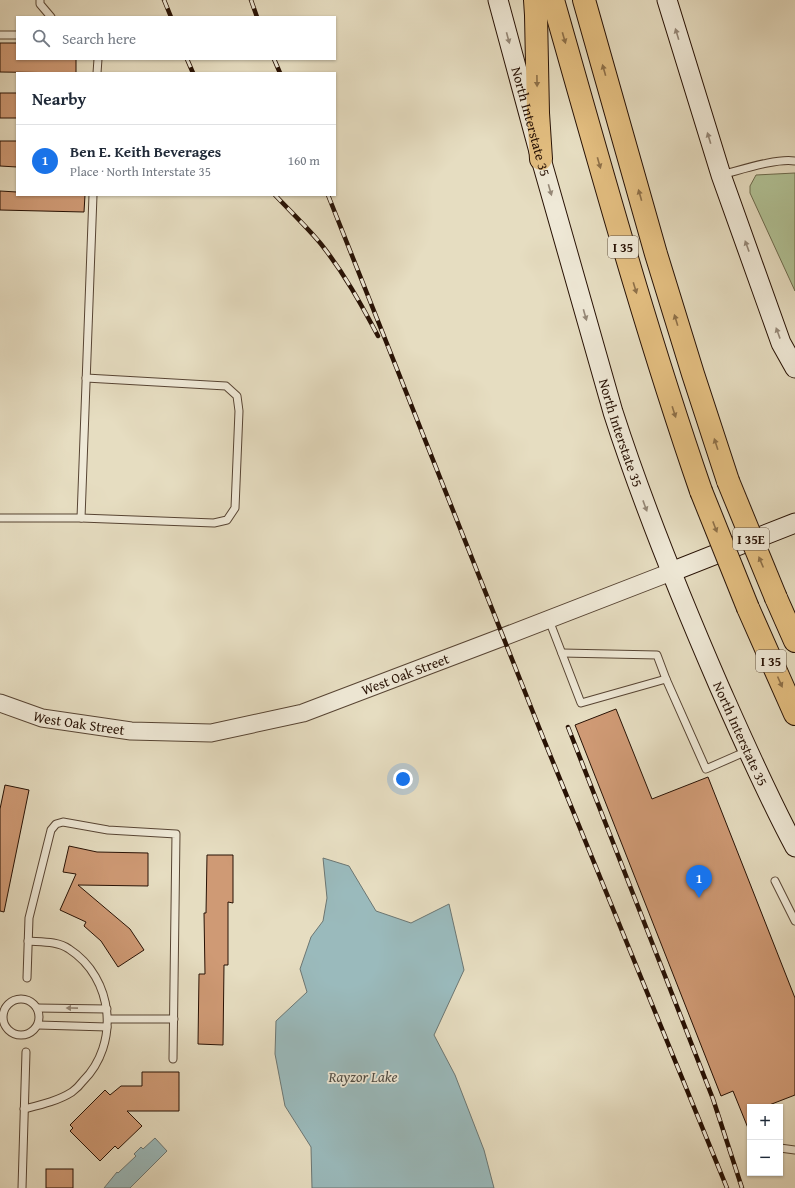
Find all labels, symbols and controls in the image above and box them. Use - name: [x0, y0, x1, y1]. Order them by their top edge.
- search box: [16, 16, 336, 60]
- icon: search: [30, 27, 52, 49]
- text: Search here: [62, 28, 136, 49]
- one-way arrow: [674, 28, 680, 40]
- one-way arrow: [505, 32, 511, 44]
- one-way arrow: [561, 32, 567, 44]
- one-way arrow: [601, 64, 607, 76]
- street label: North Interstate 35: [507, 65, 555, 179]
- one-way arrow: [534, 75, 540, 88]
- text: Nearby: [32, 86, 86, 111]
- one-way arrow: [706, 132, 712, 144]
- text: Ben E. Keith Beverages: [70, 141, 221, 162]
- text: 1: [42, 151, 48, 170]
- text: 160 m: [288, 151, 320, 170]
- one-way arrow: [596, 157, 602, 169]
- text: Place · North Interstate 35: [70, 162, 211, 181]
- one-way arrow: [547, 184, 553, 196]
- one-way arrow: [637, 189, 643, 201]
- road number: I 35: [608, 236, 638, 258]
- one-way arrow: [743, 240, 749, 252]
- one-way arrow: [632, 282, 638, 294]
- one-way arrow: [583, 309, 589, 321]
- one-way arrow: [673, 314, 679, 326]
- one-way arrow: [774, 327, 780, 339]
- street label: North Interstate 35: [594, 376, 648, 490]
- one-way arrow: [671, 406, 677, 418]
- one-way arrow: [713, 437, 719, 449]
- one-way arrow: [643, 500, 649, 512]
- one-way arrow: [713, 522, 719, 534]
- road number: I 35E: [733, 528, 769, 550]
- one-way arrow: [757, 555, 763, 567]
- street label: West Oak Street: [358, 648, 452, 700]
- road number: I 35: [756, 650, 786, 672]
- one-way arrow: [778, 677, 784, 689]
- street label: North Interstate 35: [708, 678, 773, 789]
- street label: West Oak Street: [30, 706, 126, 740]
- your location: [393, 769, 413, 789]
- pin: 1: [686, 865, 712, 898]
- one-way arrow: [65, 1005, 78, 1011]
- water label: Rayzor Lake: [327, 1066, 398, 1087]
- map controls: [747, 1104, 783, 1176]
- button: +: [747, 1104, 783, 1140]
- button: −: [747, 1140, 783, 1176]

